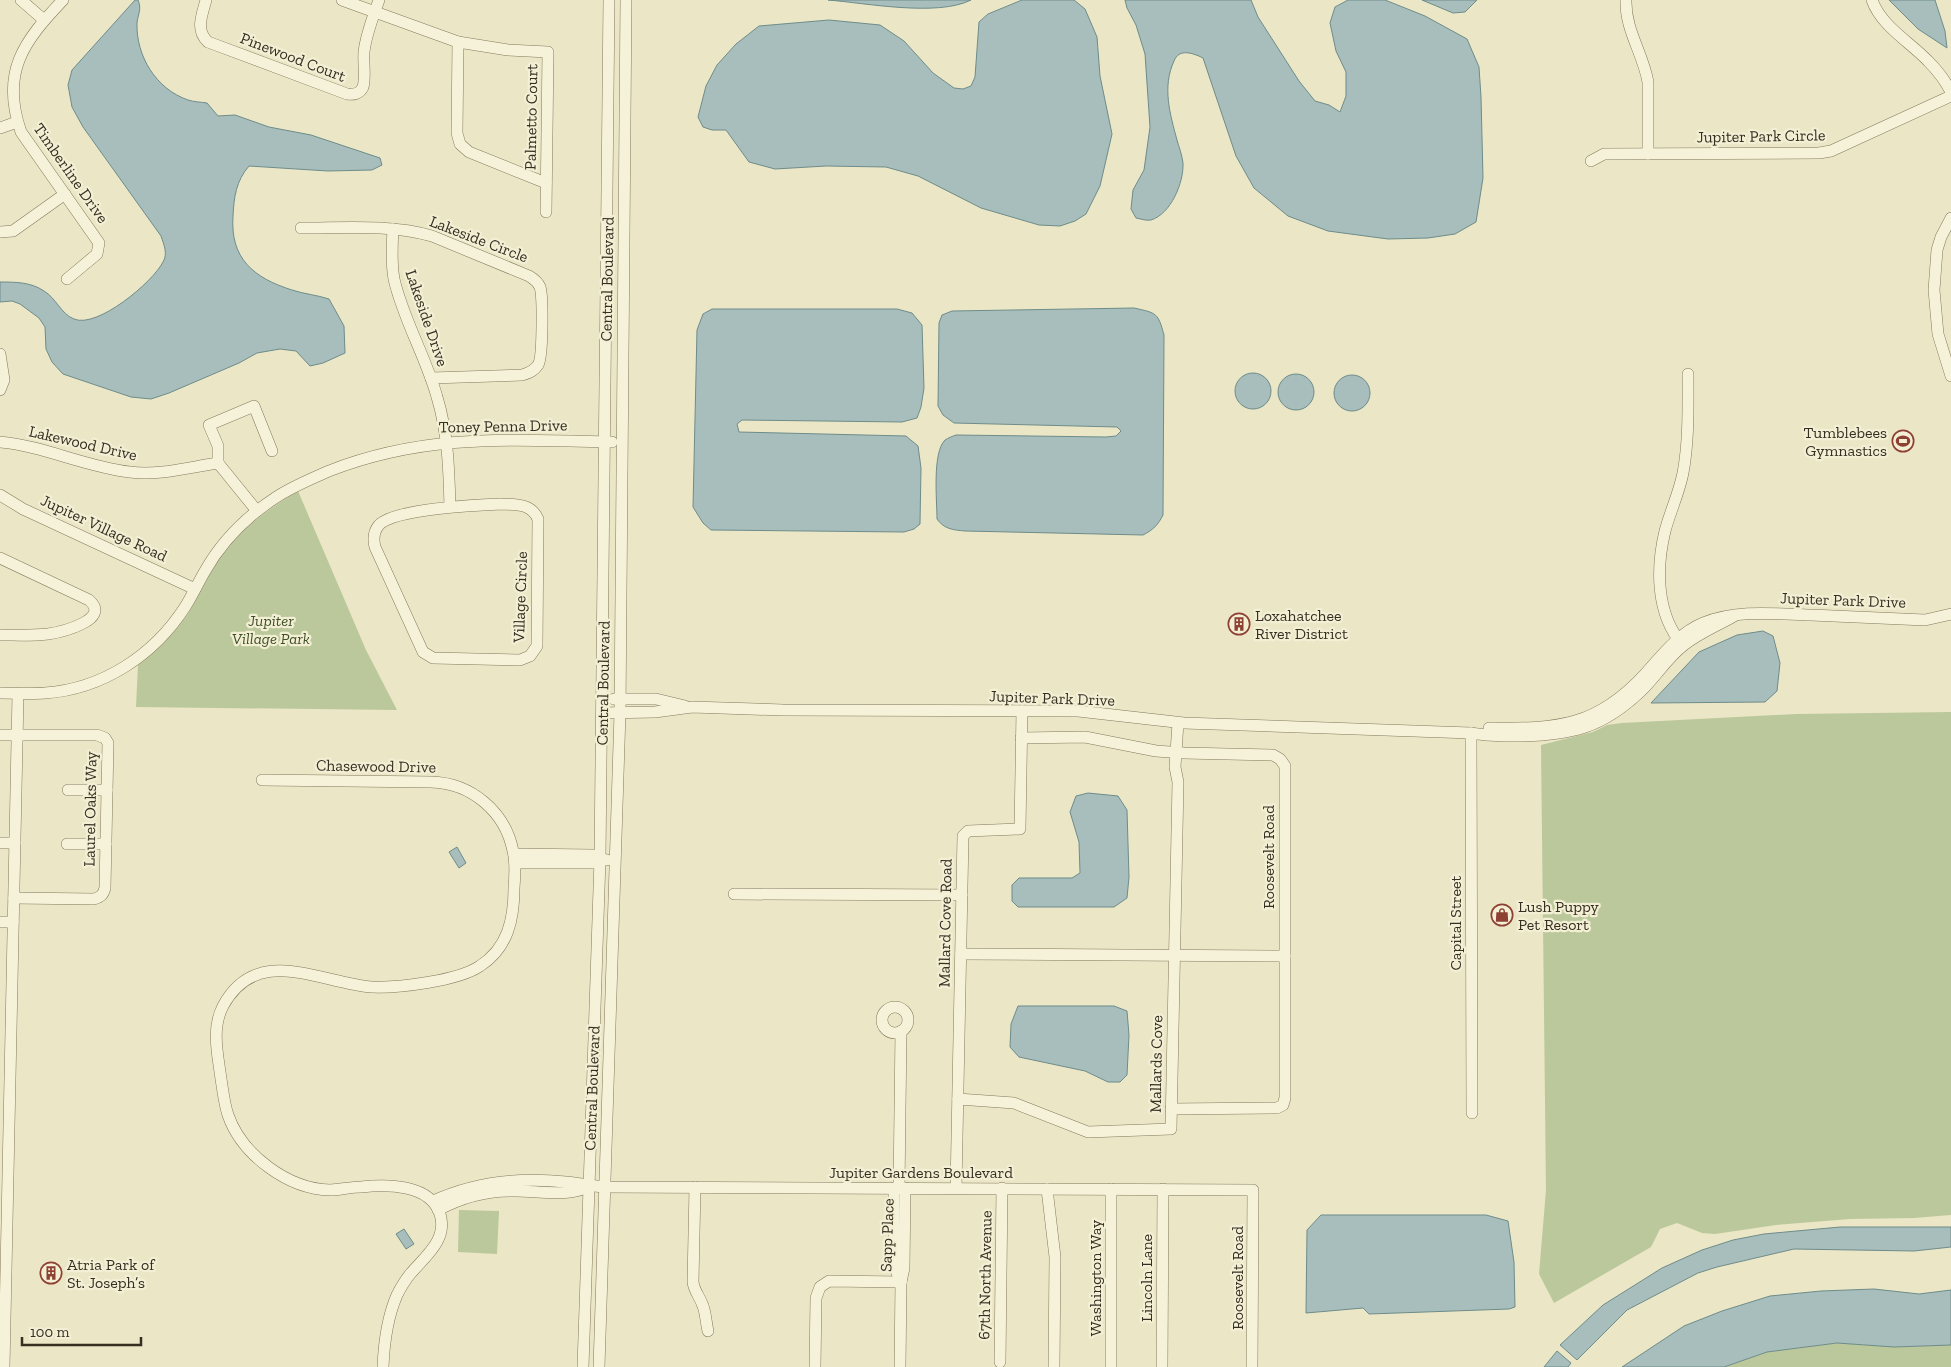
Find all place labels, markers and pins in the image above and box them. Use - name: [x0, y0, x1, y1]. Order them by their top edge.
- place label: Tumblebees Gymnastics: [1803, 423, 1887, 460]
- sports icon: Tumblebees Gymnastics: [1891, 429, 1915, 453]
- place label: Loxahatchee River District: [1255, 606, 1348, 643]
- building icon: Loxahatchee River District: [1227, 612, 1251, 636]
- place label: Lush Puppy Pet Resort: [1518, 897, 1599, 934]
- shop icon: Lush Puppy Pet Resort: [1490, 903, 1514, 927]
- place label: Atria Park of St. Joseph’s: [67, 1255, 156, 1292]
- building icon: Atria Park of St. Joseph’s: [39, 1261, 63, 1285]

